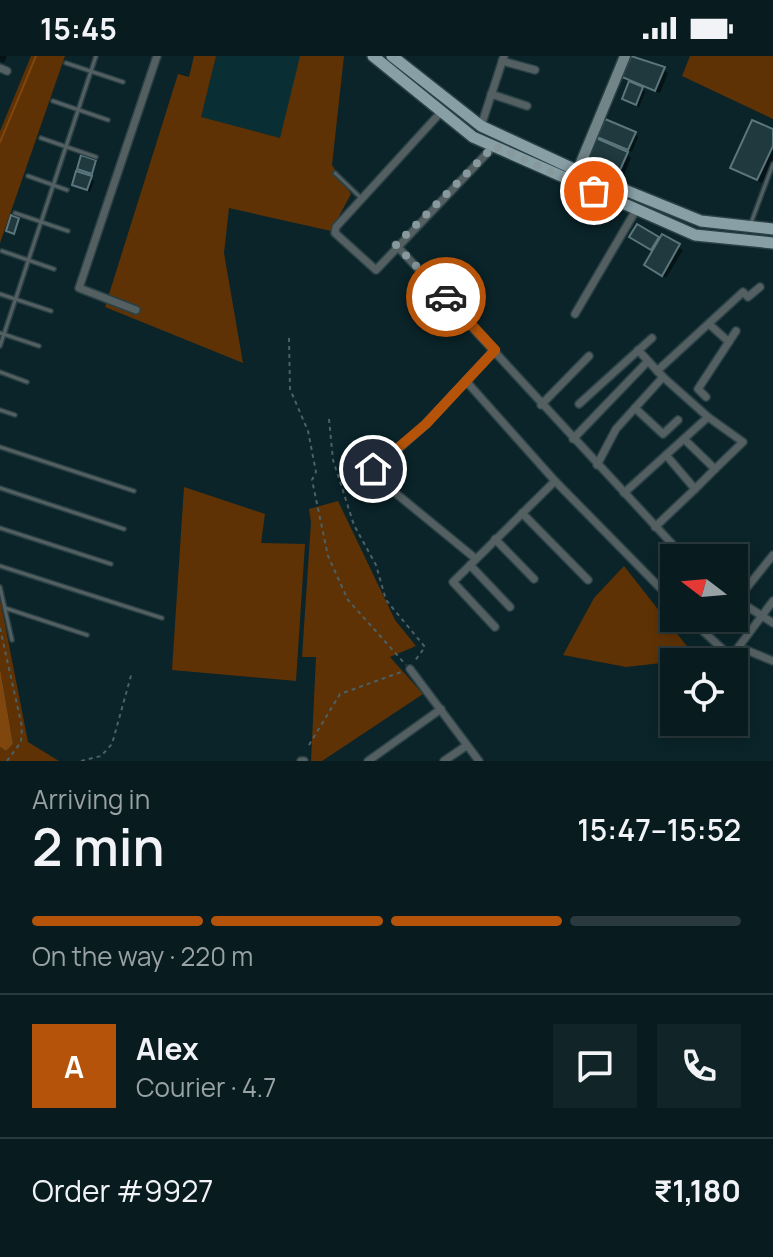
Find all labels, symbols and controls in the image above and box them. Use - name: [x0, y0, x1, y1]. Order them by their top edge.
- text: 15:45: [40, 8, 117, 49]
- pin: [560, 157, 628, 225]
- icon: bag: [572, 169, 616, 213]
- courier: [406, 257, 486, 337]
- icon: car: [424, 275, 468, 319]
- pin: [339, 435, 407, 503]
- icon: home: [351, 447, 395, 491]
- north arrow: [660, 544, 748, 632]
- map controls: [660, 544, 748, 736]
- button: locate: [660, 648, 748, 736]
- text: Arriving in: [32, 781, 150, 817]
- text: 15:47–15:52: [577, 809, 741, 850]
- text: 2 min: [32, 811, 165, 882]
- text: On the way · 220 m: [32, 938, 253, 974]
- button: chat: [553, 1024, 637, 1108]
- button: phone: [657, 1024, 741, 1108]
- text: Alex: [136, 1028, 199, 1069]
- text: A: [64, 1046, 84, 1087]
- text: Courier · 4.7: [136, 1069, 276, 1105]
- text: Order #9927: [32, 1170, 213, 1211]
- text: ₹1,180: [654, 1170, 741, 1211]

